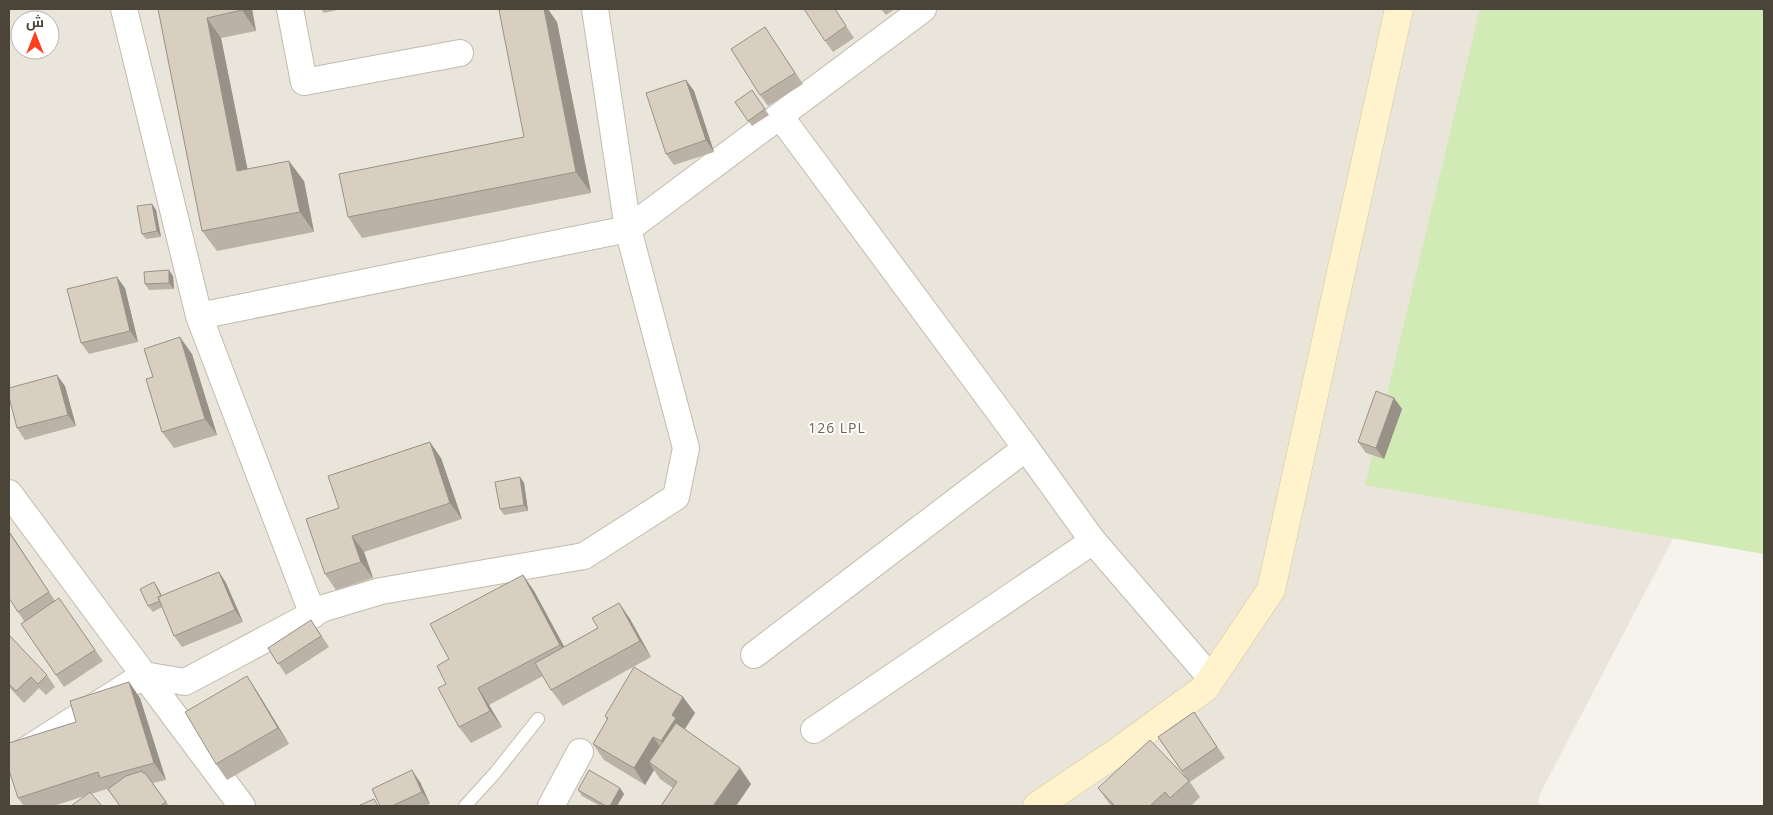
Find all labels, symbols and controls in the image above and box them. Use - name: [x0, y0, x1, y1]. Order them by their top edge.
- north arrow: [10, 10, 60, 60]
- text: ش: [26, 12, 44, 31]
- district label: 126 LPL: [808, 418, 866, 437]

